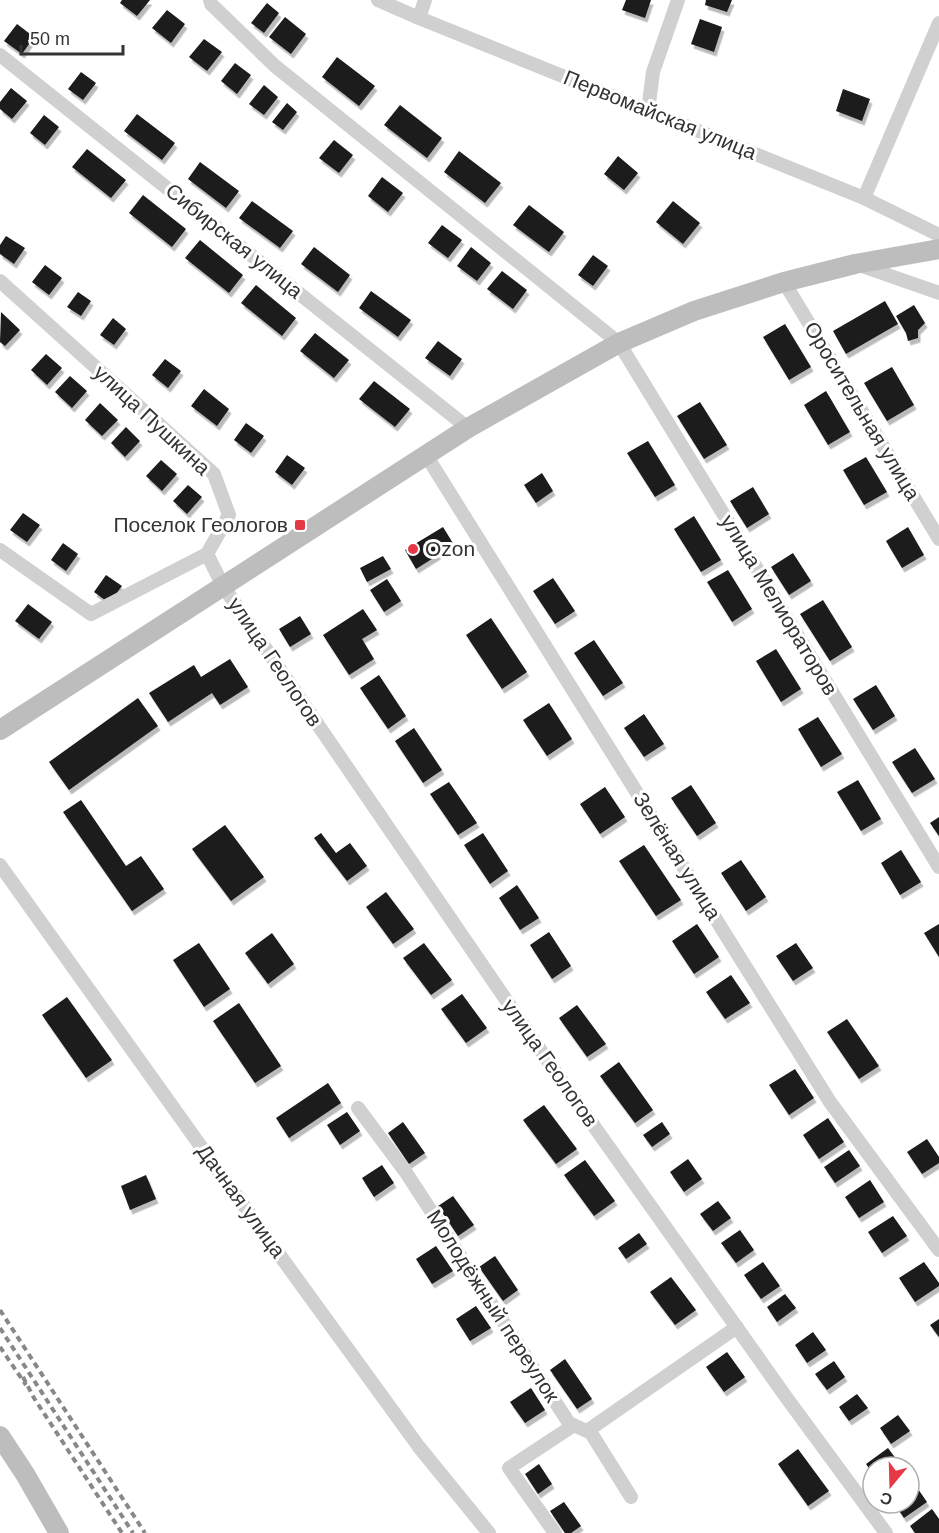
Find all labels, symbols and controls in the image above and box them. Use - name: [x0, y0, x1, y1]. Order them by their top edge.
- scale bar: [21, 18, 123, 56]
- text: 50 m: [30, 29, 70, 49]
- street label: Первомайская улица: [561, 65, 760, 164]
- street label: Сибирская улица: [161, 178, 308, 303]
- street label: Оросительная улица: [800, 318, 925, 504]
- street label: улица Пушкина: [90, 360, 215, 479]
- street label: улица Мелиораторов: [716, 510, 842, 699]
- place label: Поселок Геологов: [113, 513, 288, 536]
- marker: Поселок Геологов: [293, 518, 307, 532]
- place label: Ozon: [425, 537, 475, 560]
- marker: Ozon: [406, 542, 420, 556]
- street label: улица Геологов: [224, 593, 327, 731]
- street label: Зелёная улица: [629, 788, 726, 924]
- street label: улица Геологов: [498, 994, 603, 1131]
- street label: Дачная улица: [193, 1140, 290, 1262]
- street label: Молодёжный переулок: [423, 1205, 565, 1407]
- north arrow: [861, 1455, 921, 1515]
- text: С: [878, 1489, 895, 1509]

